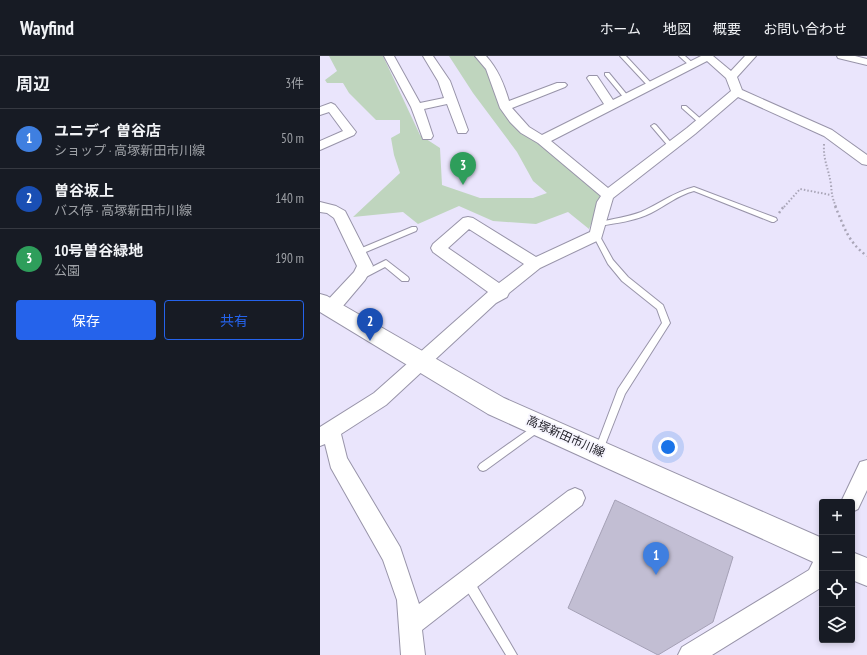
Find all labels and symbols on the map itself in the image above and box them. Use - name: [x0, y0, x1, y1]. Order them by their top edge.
- pin: 3: [450, 152, 476, 185]
- pin: 2: [357, 308, 383, 341]
- street label: 高塚新田市川線: [525, 412, 607, 460]
- your location: [658, 437, 678, 457]
- pin: 1: [643, 542, 669, 575]

